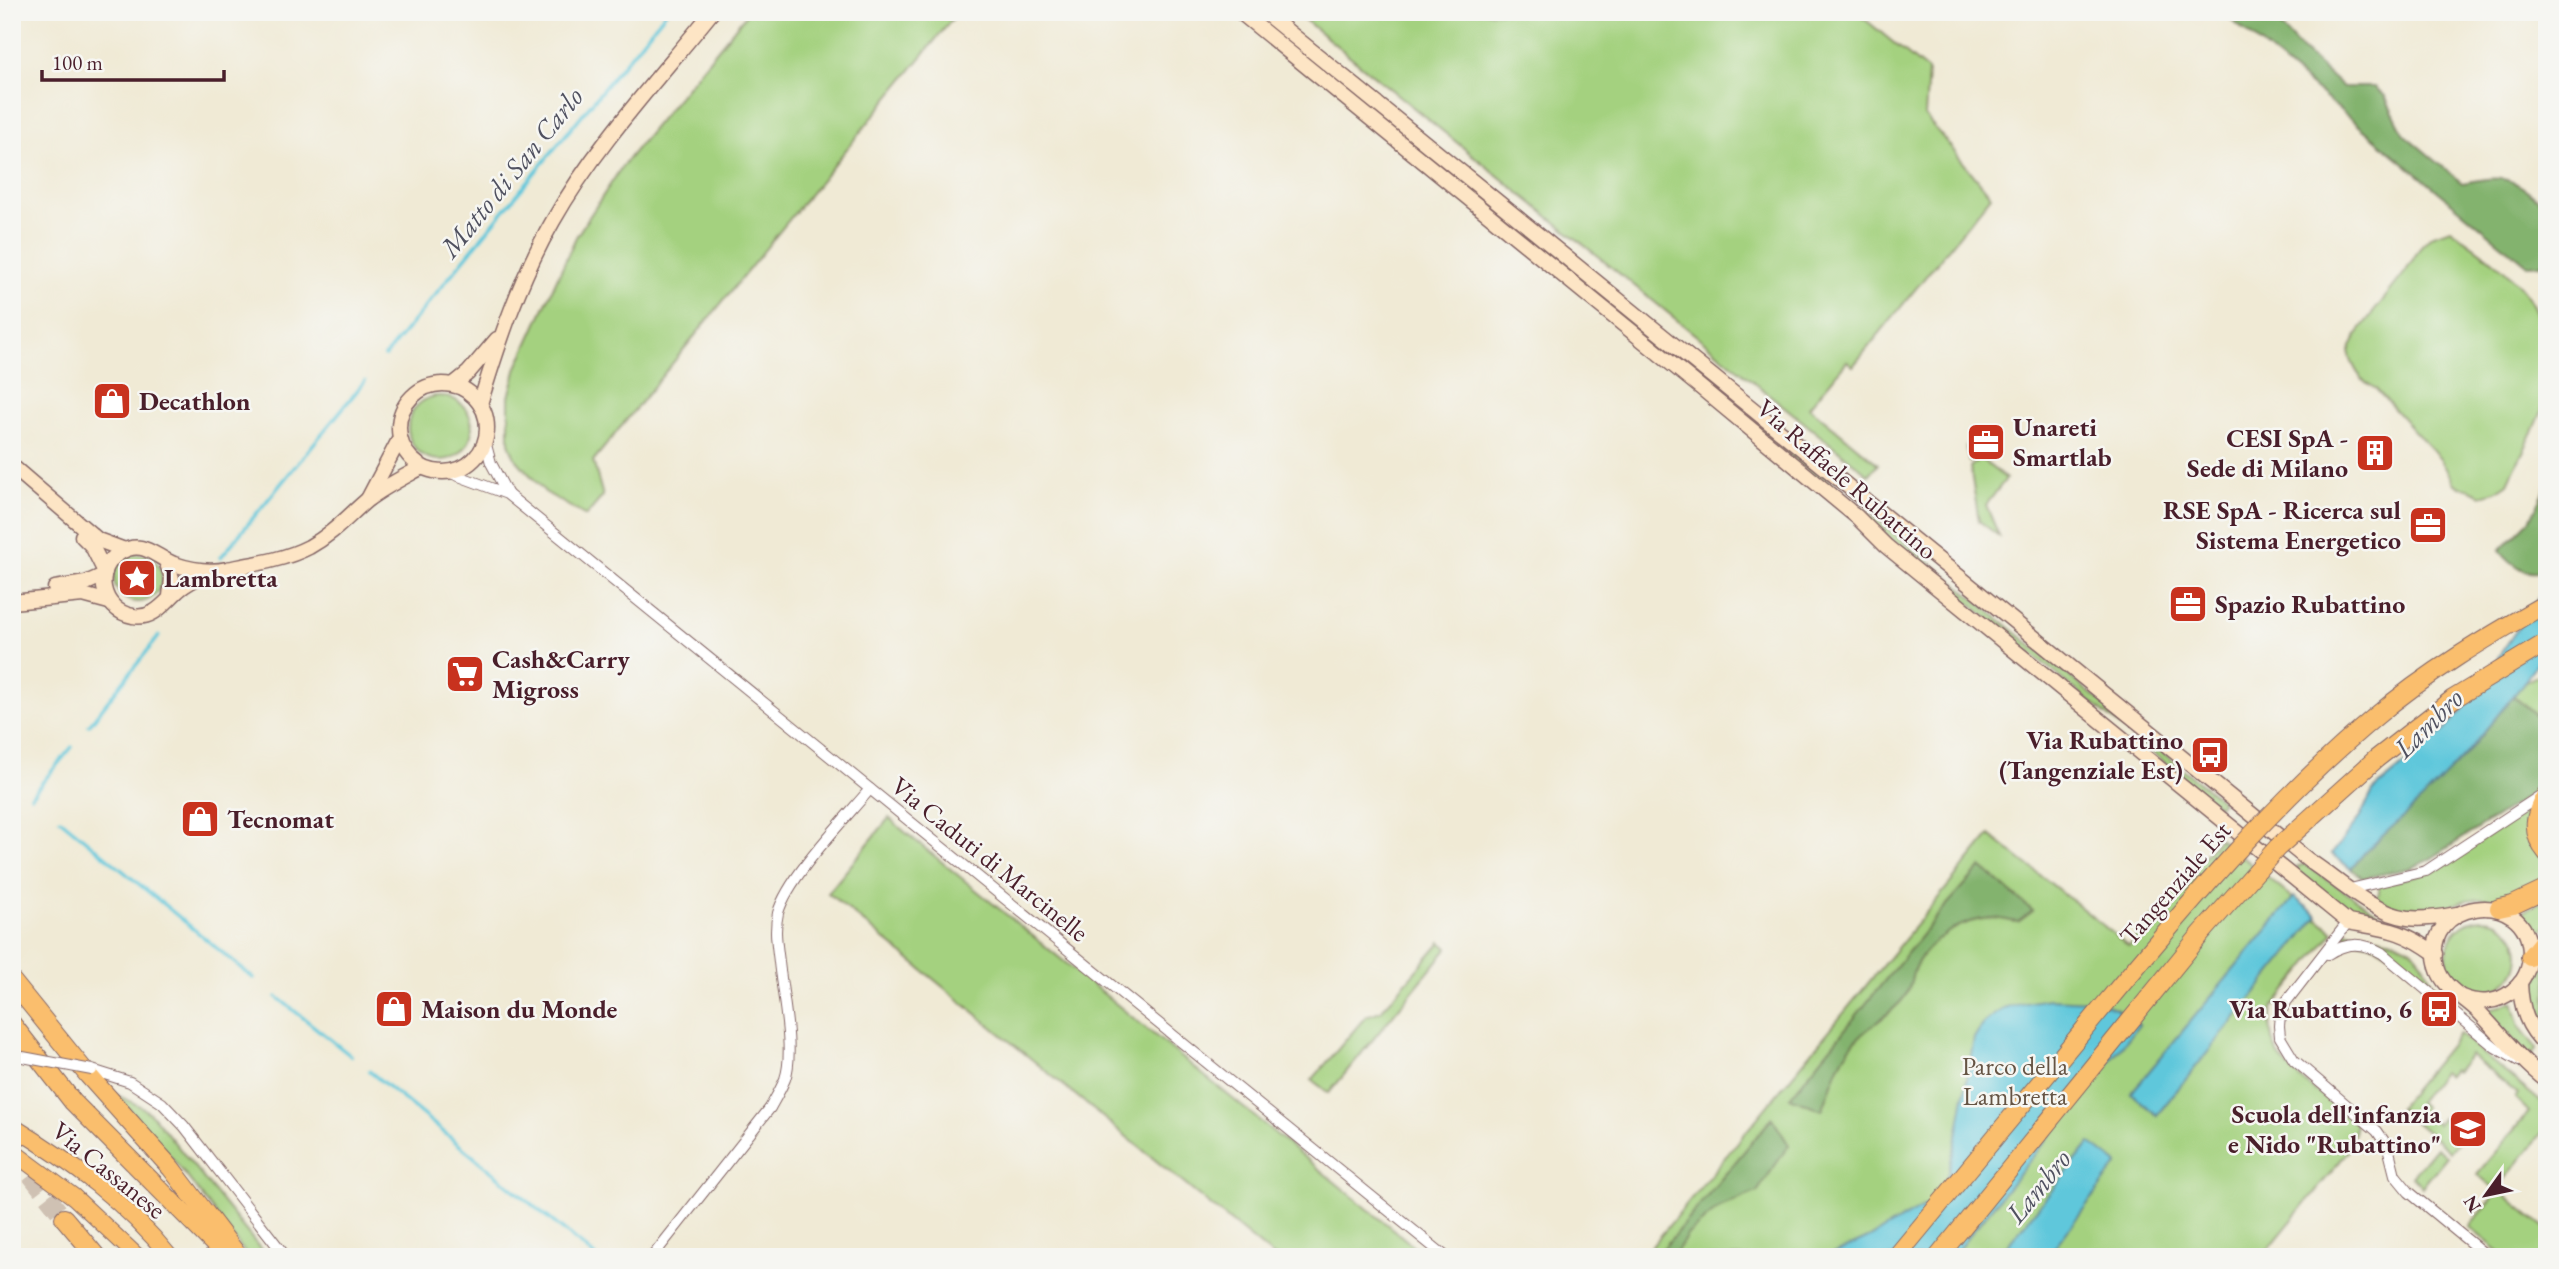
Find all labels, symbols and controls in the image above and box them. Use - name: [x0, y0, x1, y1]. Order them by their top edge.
- scale bar: [42, 38, 224, 82]
- text: 100 m: [52, 49, 103, 76]
- water label: Matto di San Carlo: [430, 79, 591, 266]
- shop icon: Decathlon: [91, 380, 133, 422]
- place label: Decathlon: [139, 384, 251, 418]
- street label: Via Raffaele Rubattino: [1749, 391, 1945, 567]
- place label: Unareti Smartlab: [2013, 410, 2112, 474]
- office icon: Unareti Smartlab: [1965, 421, 2007, 463]
- place label: CESI SpA - Sede di Milano: [2187, 421, 2348, 485]
- building icon: CESI SpA - Sede di Milano: [2354, 432, 2396, 474]
- place label: RSE SpA - Ricerca sul Sistema Energetico: [2163, 493, 2401, 557]
- office icon: RSE SpA - Ricerca sul Sistema Energetico: [2407, 504, 2449, 546]
- place icon: Lambretta: [116, 557, 158, 599]
- place label: Lambretta: [164, 561, 278, 595]
- office icon: Spazio Rubattino: [2167, 583, 2209, 625]
- place label: Spazio Rubattino: [2215, 587, 2405, 621]
- place label: Cash&Carry Migross: [492, 642, 630, 706]
- supermarket icon: Cash&Carry Migross: [444, 653, 486, 695]
- water label: Lambro: [2385, 680, 2471, 766]
- place label: Via Rubattino (Tangenziale Est): [1999, 723, 2183, 787]
- bus stop icon: Via Rubattino (Tangenziale Est): [2189, 734, 2231, 776]
- street label: Via Caduti di Marcinelle: [884, 769, 1096, 949]
- shop icon: Tecnomat: [179, 798, 221, 840]
- place label: Tecnomat: [227, 802, 334, 836]
- street label: Tangenziale Est: [2112, 814, 2238, 952]
- shop icon: Maison du Monde: [373, 988, 415, 1030]
- bus stop icon: Via Rubattino, 6: [2418, 988, 2460, 1030]
- place label: Maison du Monde: [421, 992, 617, 1026]
- place label: Via Rubattino, 6: [2229, 992, 2412, 1026]
- park label: Parco della Lambretta: [1962, 1049, 2069, 1113]
- place label: Scuola dell'infanzia e Nido "Rubattino": [2228, 1097, 2442, 1161]
- school or university icon: Scuola dell'infanzia e Nido "Rubattino": [2447, 1108, 2489, 1150]
- street label: Via Cassanese: [45, 1114, 173, 1226]
- water label: Lambro: [1997, 1141, 2079, 1231]
- north arrow: [2450, 1160, 2520, 1230]
- text: N: [2457, 1190, 2487, 1217]

